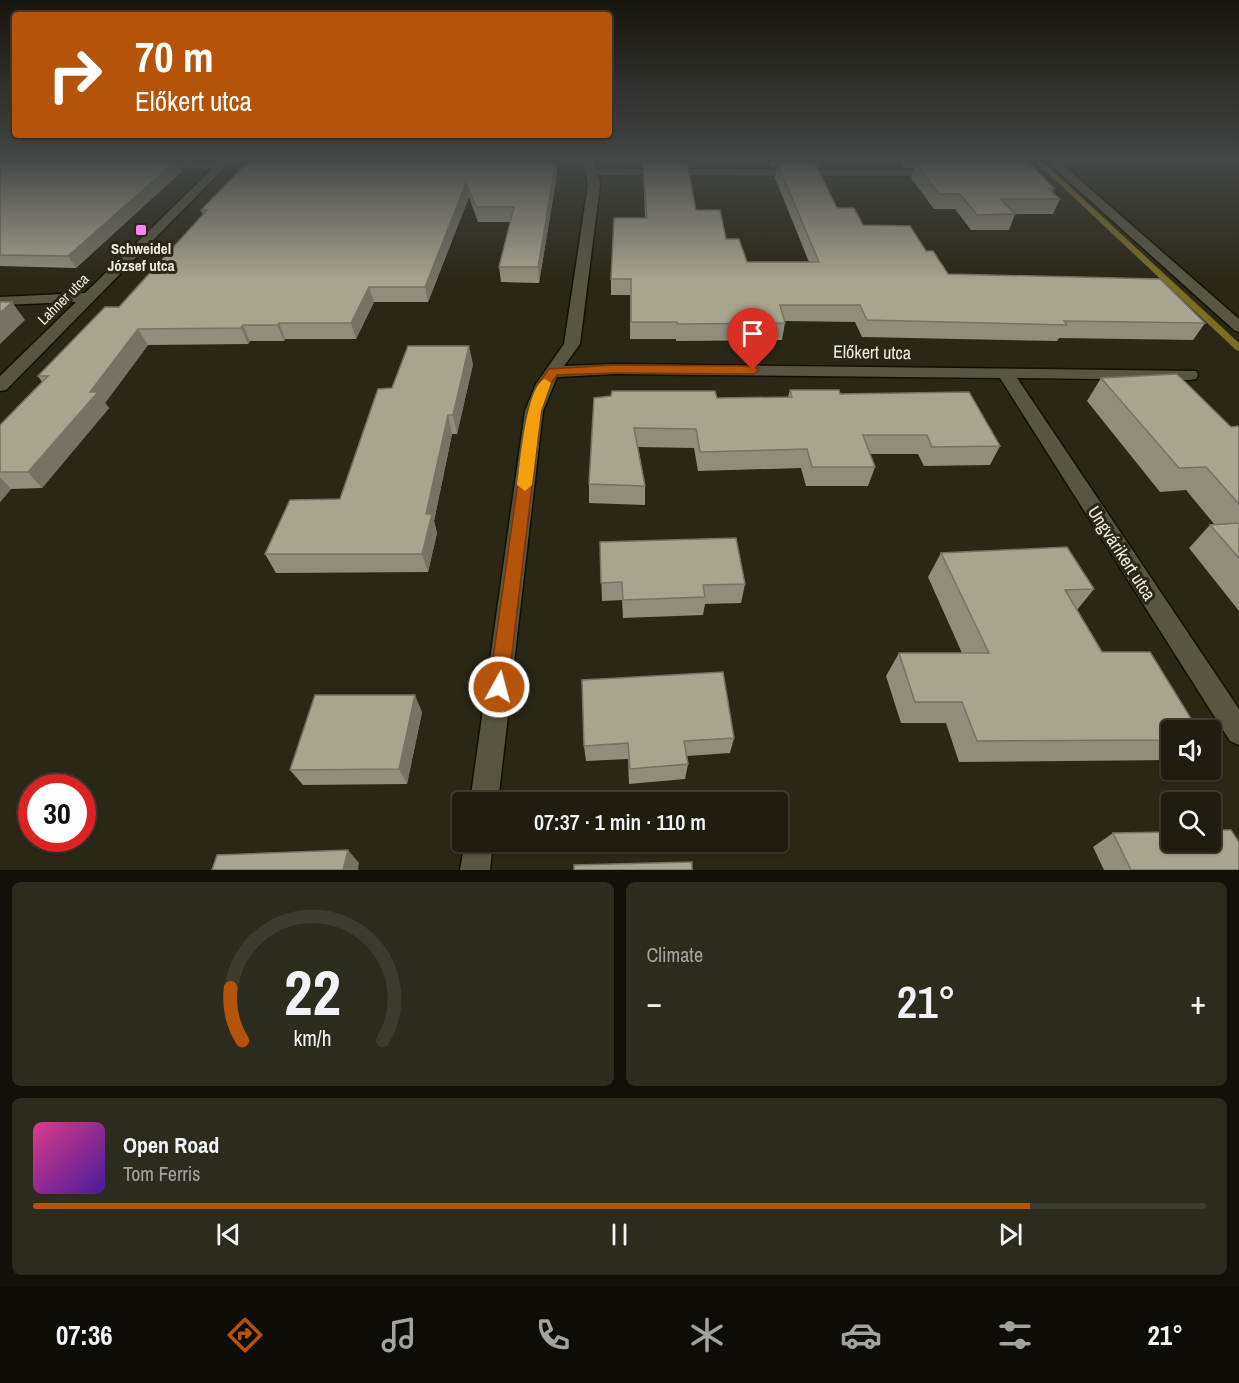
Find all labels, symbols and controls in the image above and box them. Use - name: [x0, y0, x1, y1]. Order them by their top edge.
- text: 70 m: [135, 29, 214, 85]
- icon: right: [36, 36, 114, 114]
- text: Előkert utca: [135, 83, 252, 119]
- marker: Schweidel József utca: [134, 223, 148, 237]
- place label: Schweidel József utca: [108, 238, 175, 276]
- street label: Lahner utca: [33, 268, 94, 329]
- pin: [727, 308, 778, 370]
- icon: arrive: [736, 317, 769, 350]
- street label: Előkert utca: [833, 339, 911, 365]
- street label: Ungvárikert utca: [1082, 501, 1162, 605]
- position arrow: [467, 655, 531, 719]
- map controls: [1161, 720, 1221, 852]
- button: sound: [1161, 720, 1221, 780]
- speed limit sign: 30: [18, 774, 96, 852]
- button: search: [1161, 792, 1221, 852]
- text: 07:37 · 1 min · 110 m: [534, 807, 706, 837]
- text: Climate: [647, 941, 703, 968]
- text: 22: [284, 950, 341, 1034]
- text: 21°: [897, 971, 956, 1032]
- text: −: [647, 980, 662, 1024]
- text: +: [1190, 980, 1206, 1024]
- text: km/h: [294, 1024, 332, 1053]
- text: Open Road: [123, 1130, 219, 1160]
- text: Tom Ferris: [123, 1160, 201, 1187]
- icon: previous: [212, 1218, 245, 1251]
- icon: pause: [603, 1218, 636, 1251]
- icon: next: [994, 1218, 1027, 1251]
- icon: directions: [224, 1314, 266, 1356]
- icon: music: [378, 1314, 420, 1356]
- icon: phone: [532, 1314, 574, 1356]
- icon: climate: [686, 1314, 728, 1356]
- icon: car: [840, 1314, 882, 1356]
- icon: filters: [994, 1314, 1036, 1356]
- text: 07:36: [56, 1317, 113, 1353]
- text: 21°: [1148, 1317, 1183, 1353]

